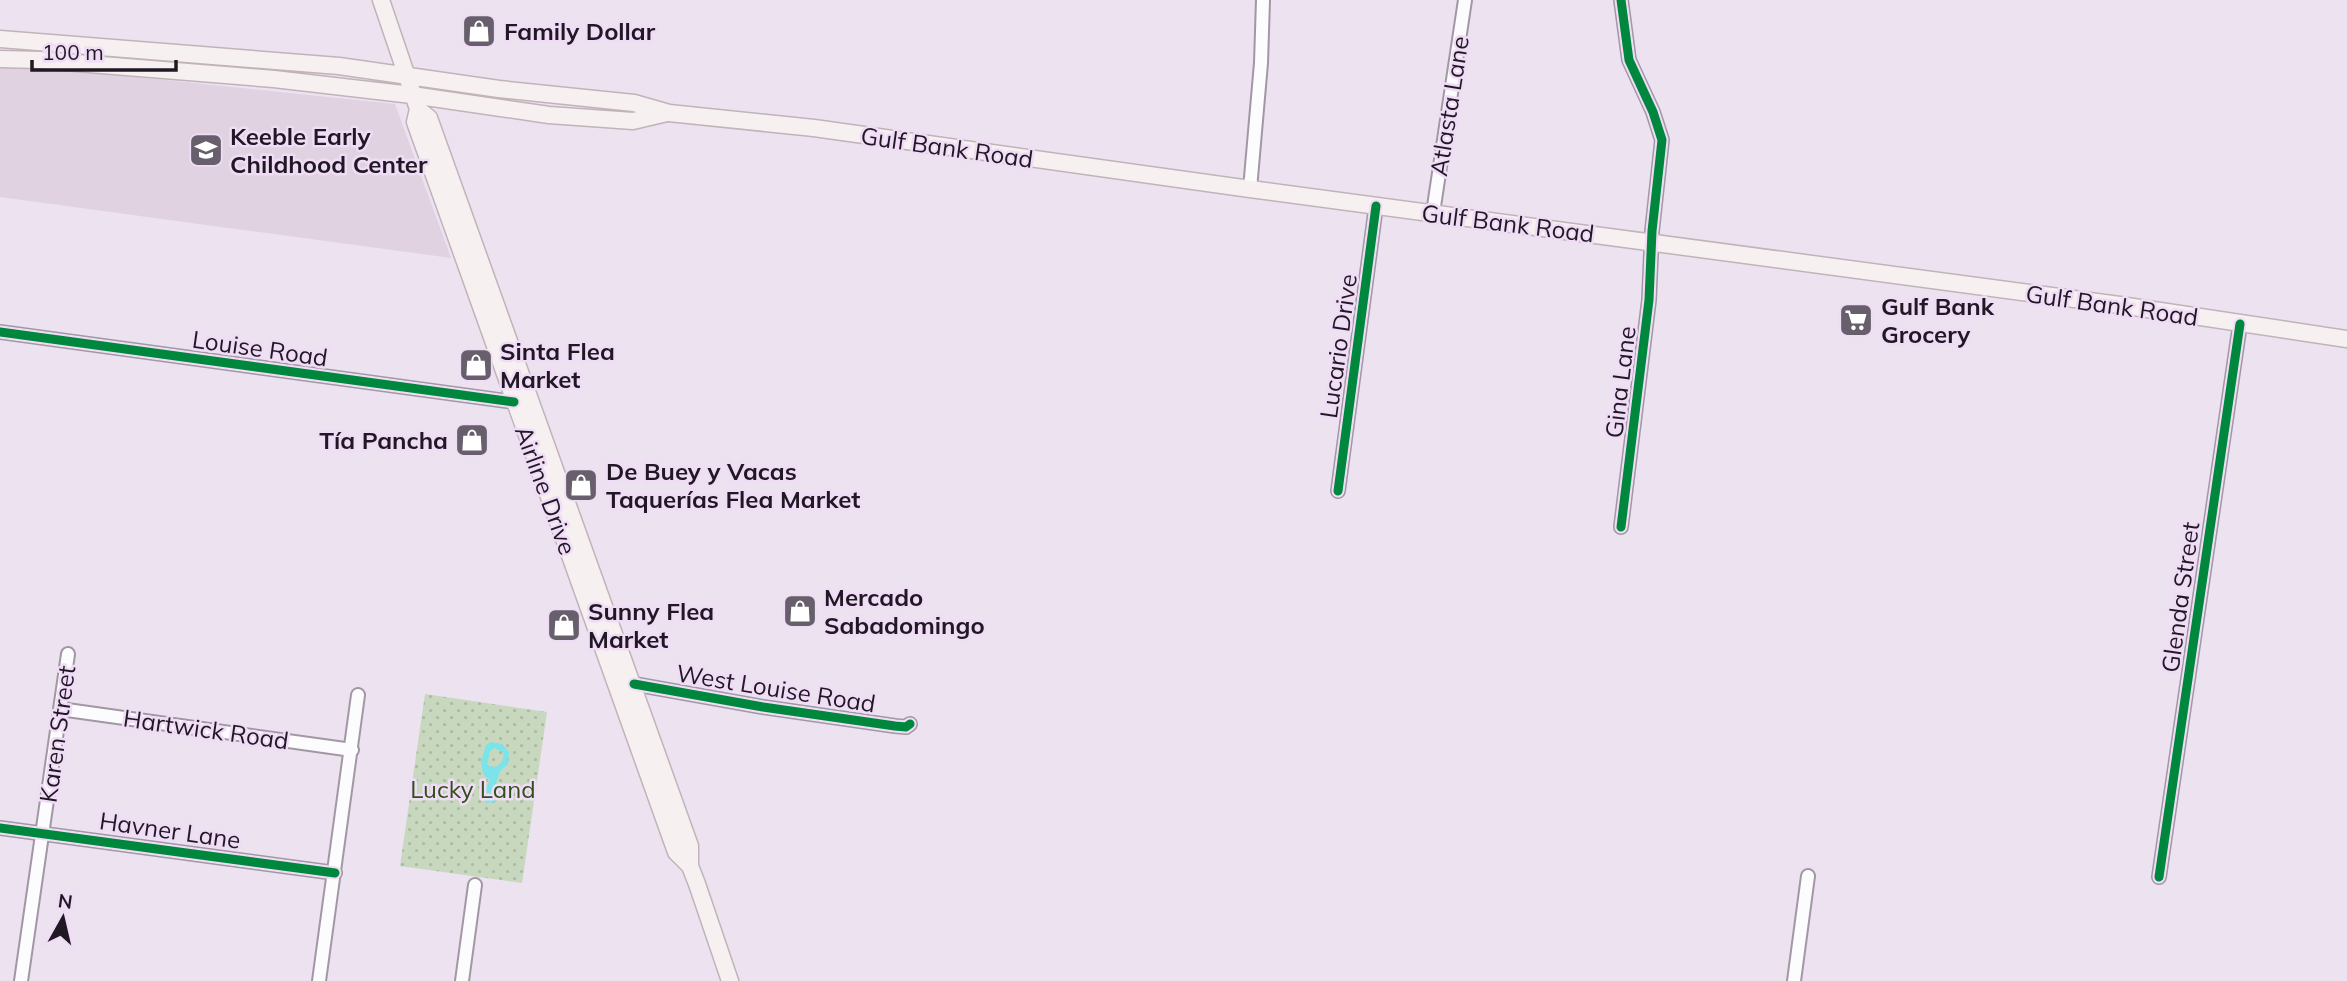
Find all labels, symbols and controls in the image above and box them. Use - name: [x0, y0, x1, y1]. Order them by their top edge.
- shop icon: Family Dollar: [460, 12, 498, 50]
- place label: Family Dollar: [504, 16, 656, 46]
- scale bar: [32, 28, 175, 72]
- street label: Atlasta Lane: [1423, 34, 1475, 178]
- text: 100 m: [42, 39, 104, 65]
- street label: Gulf Bank Road: [859, 120, 1035, 174]
- place label: Keeble Early Childhood Center: [230, 121, 428, 179]
- school or university icon: Keeble Early Childhood Center: [187, 131, 225, 169]
- street label: Gulf Bank Road: [1420, 198, 1596, 248]
- street label: Lucario Drive: [1313, 272, 1363, 420]
- street label: Gulf Bank Road: [2024, 278, 2200, 332]
- place label: Gulf Bank Grocery: [1881, 291, 1995, 349]
- supermarket icon: Gulf Bank Grocery: [1837, 301, 1875, 339]
- street label: Louise Road: [190, 324, 330, 372]
- street label: Gina Lane: [1598, 324, 1642, 440]
- place label: Sinta Flea Market: [500, 336, 615, 394]
- shop icon: Sinta Flea Market: [457, 346, 495, 384]
- shop icon: Tía Pancha: [453, 421, 491, 459]
- street label: Airline Drive: [509, 422, 583, 558]
- place label: Tía Pancha: [319, 425, 448, 455]
- place label: De Buey y Vacas Taquerías Flea Market: [606, 456, 860, 514]
- shop icon: De Buey y Vacas Taquerías Flea Market: [562, 466, 600, 504]
- street label: Glenda Street: [2155, 520, 2205, 674]
- place label: Mercado Sabadomingo: [824, 582, 985, 640]
- shop icon: Mercado Sabadomingo: [781, 592, 819, 630]
- place label: Sunny Flea Market: [588, 596, 714, 654]
- shop icon: Sunny Flea Market: [545, 606, 583, 644]
- street label: West Louise Road: [674, 657, 878, 719]
- street label: Karen Street: [33, 664, 81, 804]
- street label: Hartwick Road: [121, 703, 291, 755]
- park label: Lucky Land: [410, 774, 536, 804]
- street label: Havner Lane: [98, 805, 242, 855]
- north arrow: [28, 883, 98, 953]
- text: N: [57, 888, 74, 914]

